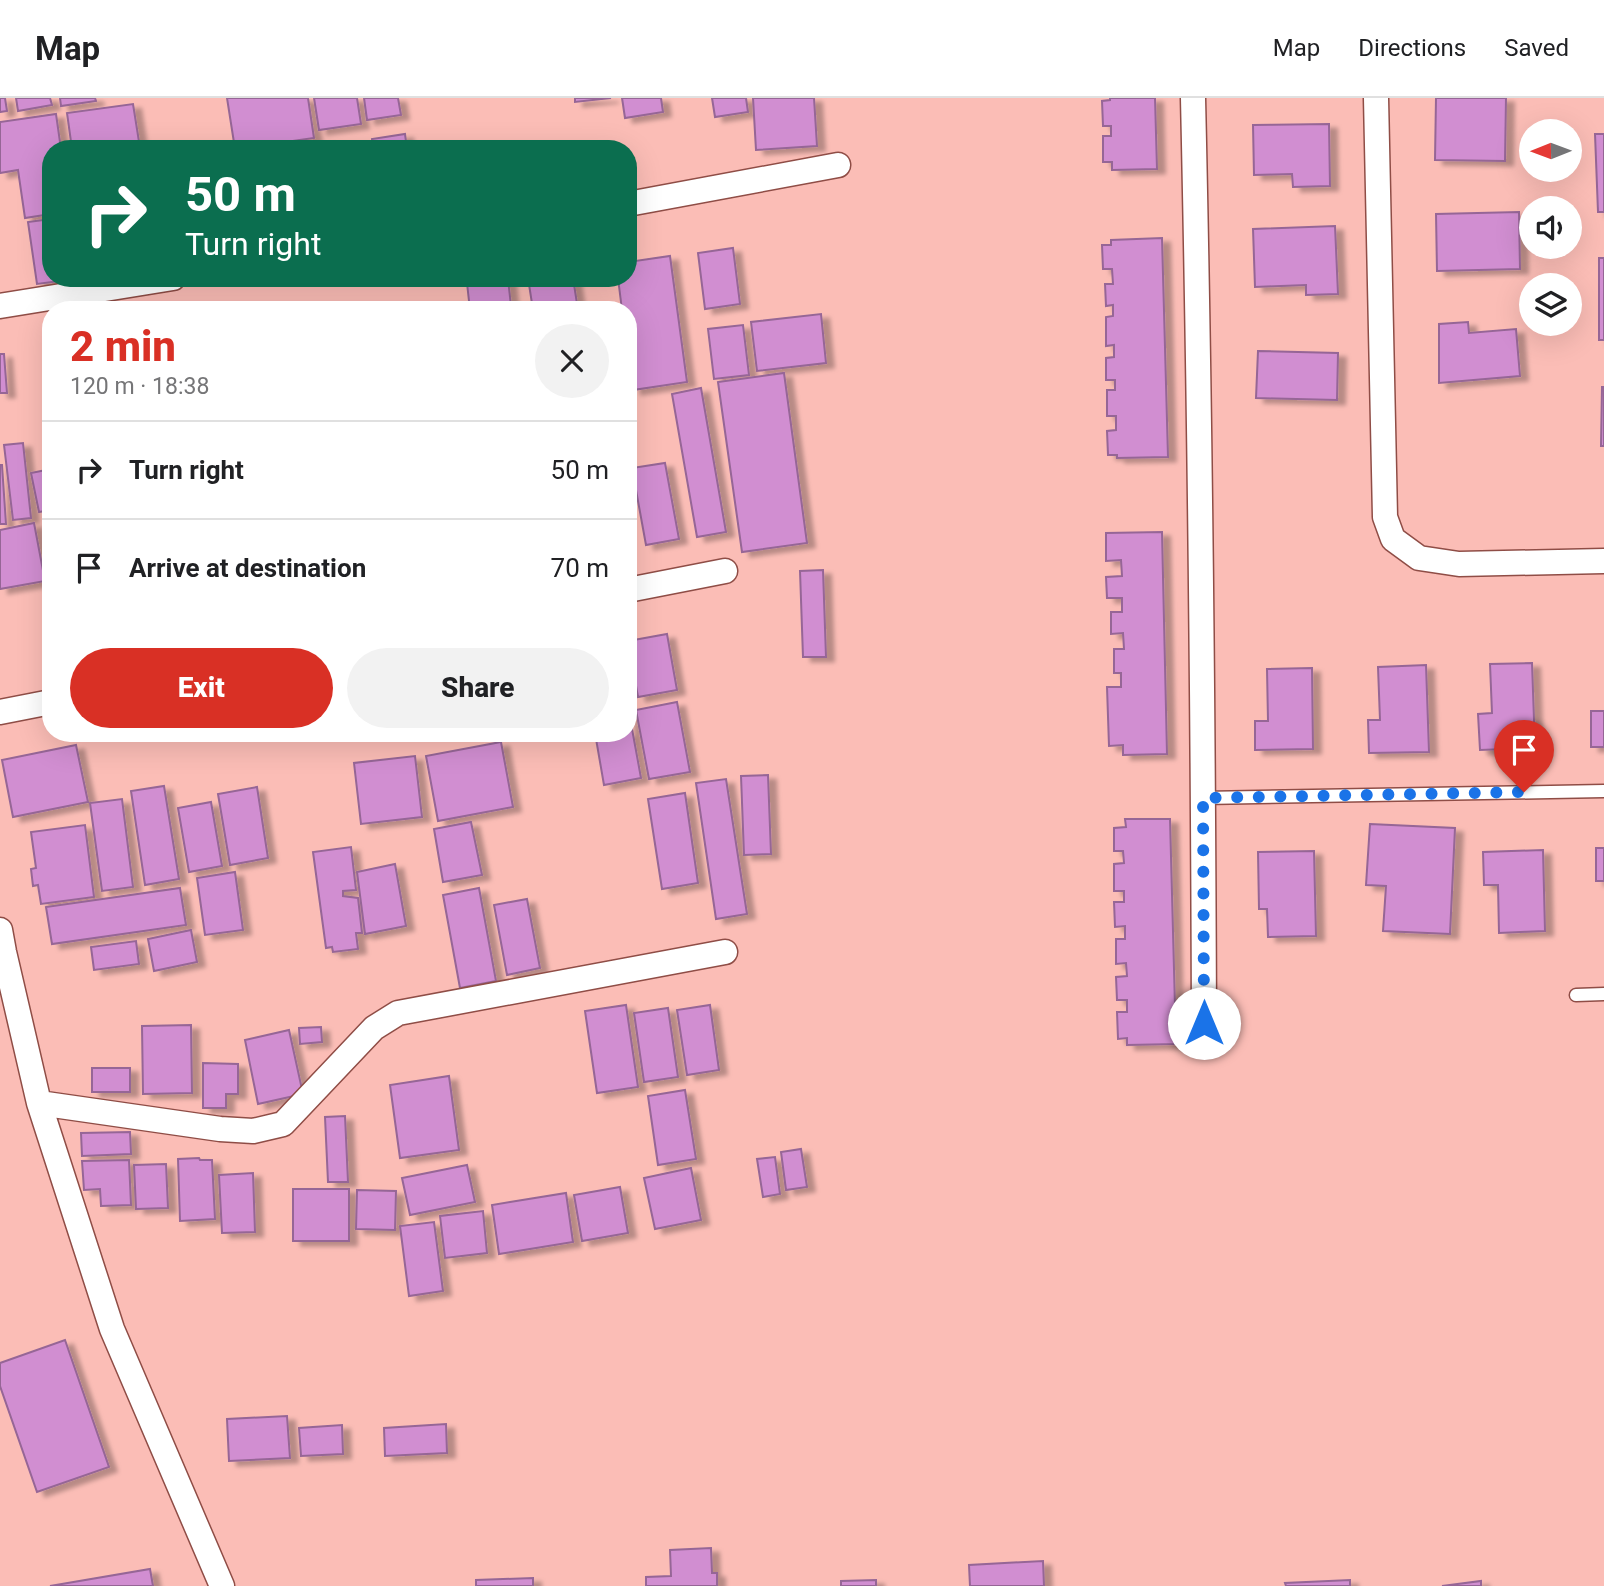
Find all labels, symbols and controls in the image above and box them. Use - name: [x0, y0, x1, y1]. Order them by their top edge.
- text: Map: [35, 29, 100, 68]
- text: Map: [1273, 34, 1320, 62]
- text: Directions: [1358, 34, 1466, 62]
- text: Saved: [1504, 34, 1569, 62]
- north arrow: [1519, 119, 1582, 182]
- map controls: [1519, 119, 1582, 336]
- text: 50 m: [185, 166, 296, 223]
- icon: right: [70, 168, 161, 259]
- button: sound: [1519, 196, 1582, 259]
- text: Turn right: [185, 225, 321, 263]
- button: layers: [1519, 273, 1582, 336]
- text: 2 min: [70, 322, 176, 371]
- button: close: [535, 324, 609, 398]
- text: 120 m · 18:38: [70, 373, 209, 400]
- icon: right: [70, 451, 108, 489]
- text: Turn right: [129, 455, 244, 485]
- text: 50 m: [551, 455, 609, 485]
- icon: arrive: [70, 549, 108, 587]
- text: Arrive at destination: [129, 553, 366, 583]
- text: 70 m: [551, 553, 609, 583]
- button: Exit: [70, 648, 333, 728]
- button: Share: [347, 648, 609, 728]
- pin: [1494, 720, 1554, 792]
- icon: arrive: [1505, 731, 1543, 769]
- position arrow: [1167, 986, 1241, 1060]

